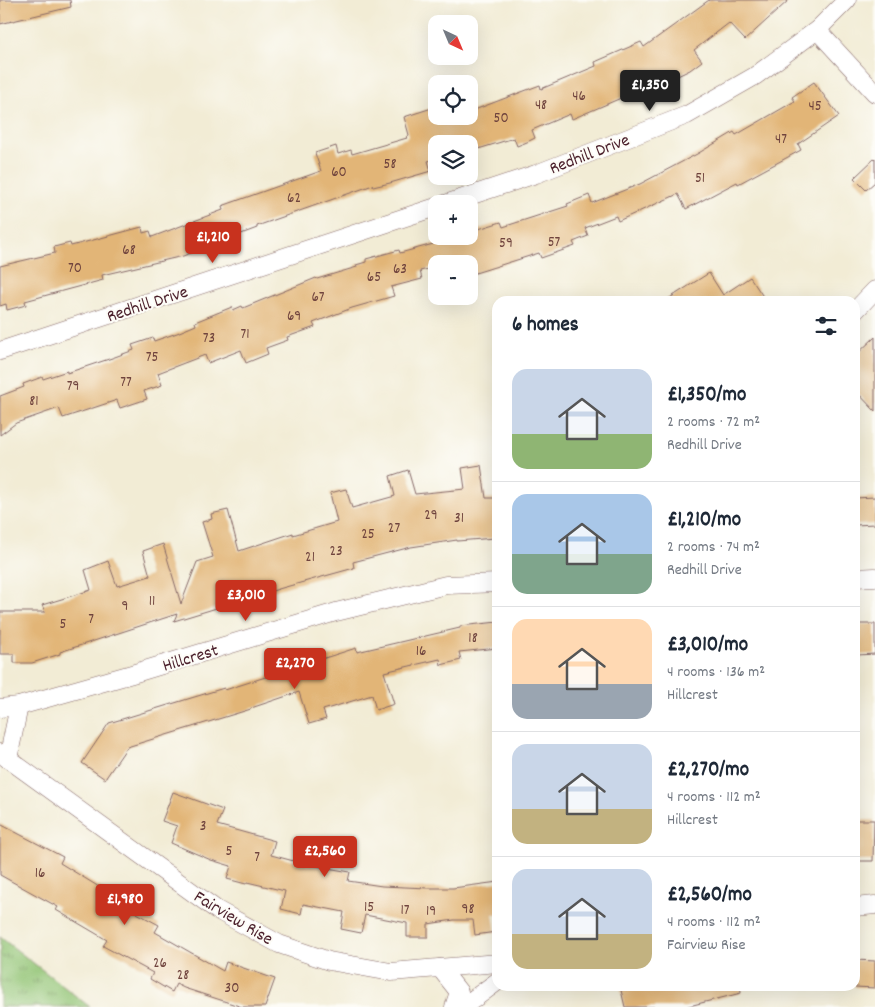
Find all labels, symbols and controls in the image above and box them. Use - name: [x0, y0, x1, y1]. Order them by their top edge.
- north arrow: [428, 15, 478, 65]
- map controls: [428, 15, 478, 305]
- pin: £1,350: [609, 70, 691, 112]
- text: £1,350: [631, 74, 669, 97]
- button: locate: [428, 75, 478, 125]
- house number: 46: [572, 86, 586, 108]
- house number: 48: [535, 95, 547, 117]
- house number: 45: [808, 96, 822, 118]
- house number: 50: [493, 108, 509, 130]
- street label: Redhill Drive: [546, 129, 634, 182]
- house number: 47: [775, 129, 787, 151]
- button: layers: [428, 135, 478, 185]
- house number: 58: [384, 154, 396, 176]
- house number: 60: [331, 162, 347, 184]
- house number: 51: [695, 168, 705, 190]
- house number: 62: [287, 188, 301, 210]
- button: +: [428, 195, 478, 245]
- pin: £1,210: [172, 222, 254, 264]
- text: £1,210: [196, 226, 230, 249]
- house number: 57: [548, 232, 561, 254]
- house number: 59: [499, 233, 513, 255]
- house number: 68: [122, 240, 136, 262]
- button: −: [428, 255, 478, 305]
- house number: 70: [68, 258, 82, 280]
- house number: 63: [393, 259, 407, 281]
- house number: 65: [367, 267, 381, 289]
- street label: Redhill Drive: [104, 280, 192, 330]
- house number: 67: [311, 287, 325, 309]
- house number: 69: [287, 306, 301, 328]
- text: 6 homes: [512, 311, 579, 341]
- icon: filters: [812, 312, 840, 340]
- house number: 71: [240, 324, 250, 346]
- house number: 73: [203, 328, 215, 350]
- house number: 75: [146, 347, 158, 369]
- house number: 77: [120, 372, 132, 394]
- house number: 79: [67, 376, 79, 398]
- text: £1,350/mo: [667, 381, 746, 411]
- icon: home: [552, 389, 612, 449]
- house number: 81: [29, 391, 39, 413]
- text: 2 rooms · 72 m²: [667, 411, 760, 434]
- text: Redhill Drive: [667, 434, 742, 457]
- house number: 29: [424, 505, 438, 527]
- text: £1,210/mo: [667, 506, 741, 536]
- house number: 31: [454, 508, 464, 530]
- icon: home: [552, 514, 612, 574]
- house number: 27: [388, 518, 400, 540]
- house number: 25: [361, 524, 375, 546]
- text: 2 rooms · 74 m²: [667, 536, 760, 559]
- house number: 23: [329, 541, 343, 563]
- house number: 21: [305, 547, 315, 569]
- text: Redhill Drive: [667, 559, 742, 582]
- pin: £3,010: [205, 580, 287, 622]
- text: £3,010: [226, 584, 266, 607]
- house number: 11: [149, 591, 155, 613]
- house number: 9: [122, 596, 128, 618]
- house number: 7: [88, 609, 94, 631]
- house number: 5: [60, 614, 67, 636]
- house number: 18: [468, 628, 478, 650]
- text: £3,010/mo: [667, 631, 748, 661]
- street label: Hillcrest: [160, 639, 222, 680]
- icon: home: [552, 639, 612, 699]
- house number: 16: [416, 641, 426, 663]
- pin: £2,270: [254, 648, 336, 690]
- text: £2,270: [275, 652, 315, 675]
- text: 4 rooms · 136 m²: [667, 661, 765, 684]
- text: Hillcrest: [667, 684, 718, 707]
- text: £2,270/mo: [667, 756, 749, 786]
- icon: home: [552, 764, 612, 824]
- text: 4 rooms · 112 m²: [667, 786, 761, 809]
- text: Hillcrest: [667, 809, 718, 832]
- house number: 3: [200, 816, 206, 838]
- pin: £2,560: [284, 836, 366, 878]
- text: £2,560: [304, 840, 346, 863]
- house number: 5: [226, 841, 233, 863]
- house number: 7: [254, 847, 260, 869]
- house number: 16: [35, 863, 45, 885]
- text: £2,560/mo: [667, 881, 752, 911]
- pin: £1,980: [84, 884, 166, 926]
- street label: Fairview Rise: [188, 886, 277, 953]
- text: £1,980: [106, 888, 144, 911]
- icon: home: [552, 889, 612, 949]
- house number: 15: [364, 897, 374, 919]
- house number: 98: [462, 899, 474, 921]
- house number: 17: [400, 900, 410, 922]
- house number: 19: [426, 901, 436, 923]
- text: 4 rooms · 112 m²: [667, 911, 761, 934]
- text: Fairview Rise: [667, 934, 746, 957]
- house number: 26: [153, 953, 167, 975]
- house number: 28: [177, 965, 189, 987]
- house number: 30: [225, 978, 239, 1000]

